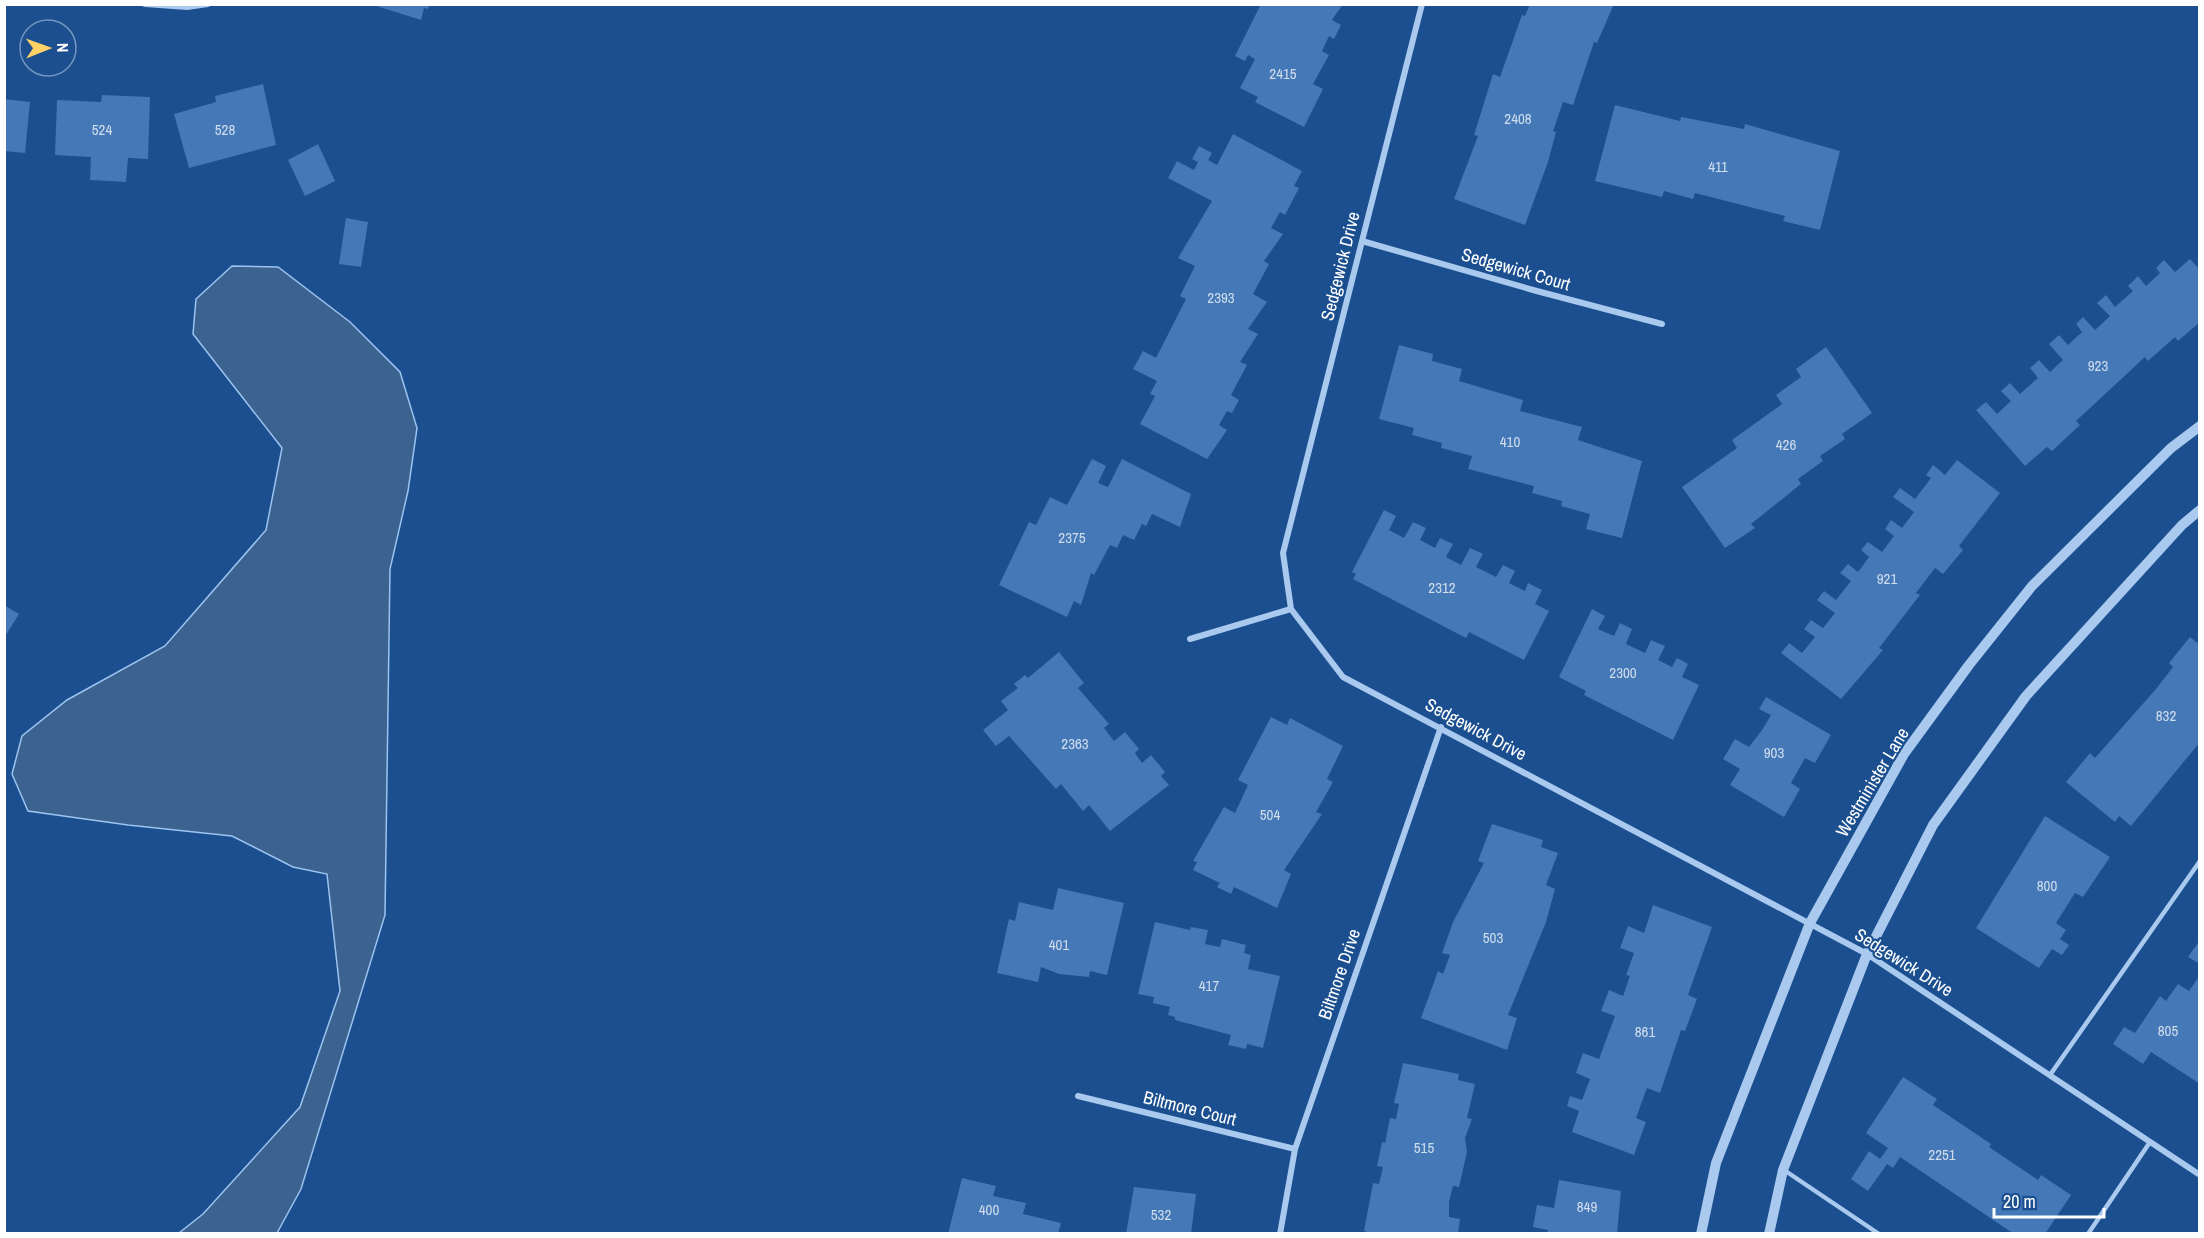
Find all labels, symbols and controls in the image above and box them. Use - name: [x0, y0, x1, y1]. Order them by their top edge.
- north arrow: [18, 18, 78, 78]
- text: N: [52, 43, 74, 53]
- house number: 2415: [1269, 63, 1297, 84]
- house number: 2408: [1504, 108, 1532, 129]
- house number: 524: [92, 119, 112, 140]
- house number: 528: [215, 119, 235, 140]
- house number: 411: [1708, 156, 1728, 177]
- street label: Sedgewick Drive: [1314, 209, 1366, 323]
- street label: Sedgewick Court: [1459, 241, 1573, 297]
- house number: 2393: [1207, 287, 1235, 308]
- house number: 923: [2088, 355, 2108, 376]
- house number: 410: [1500, 431, 1520, 452]
- house number: 426: [1776, 434, 1796, 455]
- house number: 2375: [1058, 527, 1086, 548]
- house number: 921: [1877, 568, 1897, 589]
- house number: 2312: [1428, 577, 1456, 598]
- house number: 2300: [1609, 662, 1637, 683]
- street label: Sedgewick Drive: [1421, 692, 1531, 766]
- house number: 832: [2156, 705, 2176, 726]
- street label: Westminister Lane: [1829, 723, 1915, 841]
- house number: 2363: [1061, 733, 1089, 754]
- house number: 903: [1764, 742, 1784, 763]
- house number: 504: [1260, 804, 1280, 825]
- house number: 800: [2037, 875, 2057, 896]
- street label: Sedgewick Drive: [1850, 922, 1958, 1002]
- street label: Biltmore Drive: [1312, 925, 1366, 1023]
- house number: 503: [1483, 927, 1503, 948]
- house number: 401: [1049, 934, 1069, 955]
- house number: 417: [1199, 975, 1219, 996]
- house number: 805: [2158, 1020, 2178, 1041]
- house number: 861: [1635, 1021, 1655, 1042]
- street label: Biltmore Court: [1141, 1084, 1239, 1132]
- house number: 515: [1414, 1137, 1434, 1158]
- house number: 2251: [1928, 1144, 1956, 1165]
- scale bar: [1994, 1181, 2104, 1219]
- text: 20 m: [2003, 1189, 2036, 1214]
- house number: 849: [1577, 1196, 1597, 1217]
- house number: 400: [979, 1199, 999, 1220]
- house number: 532: [1151, 1204, 1171, 1225]

